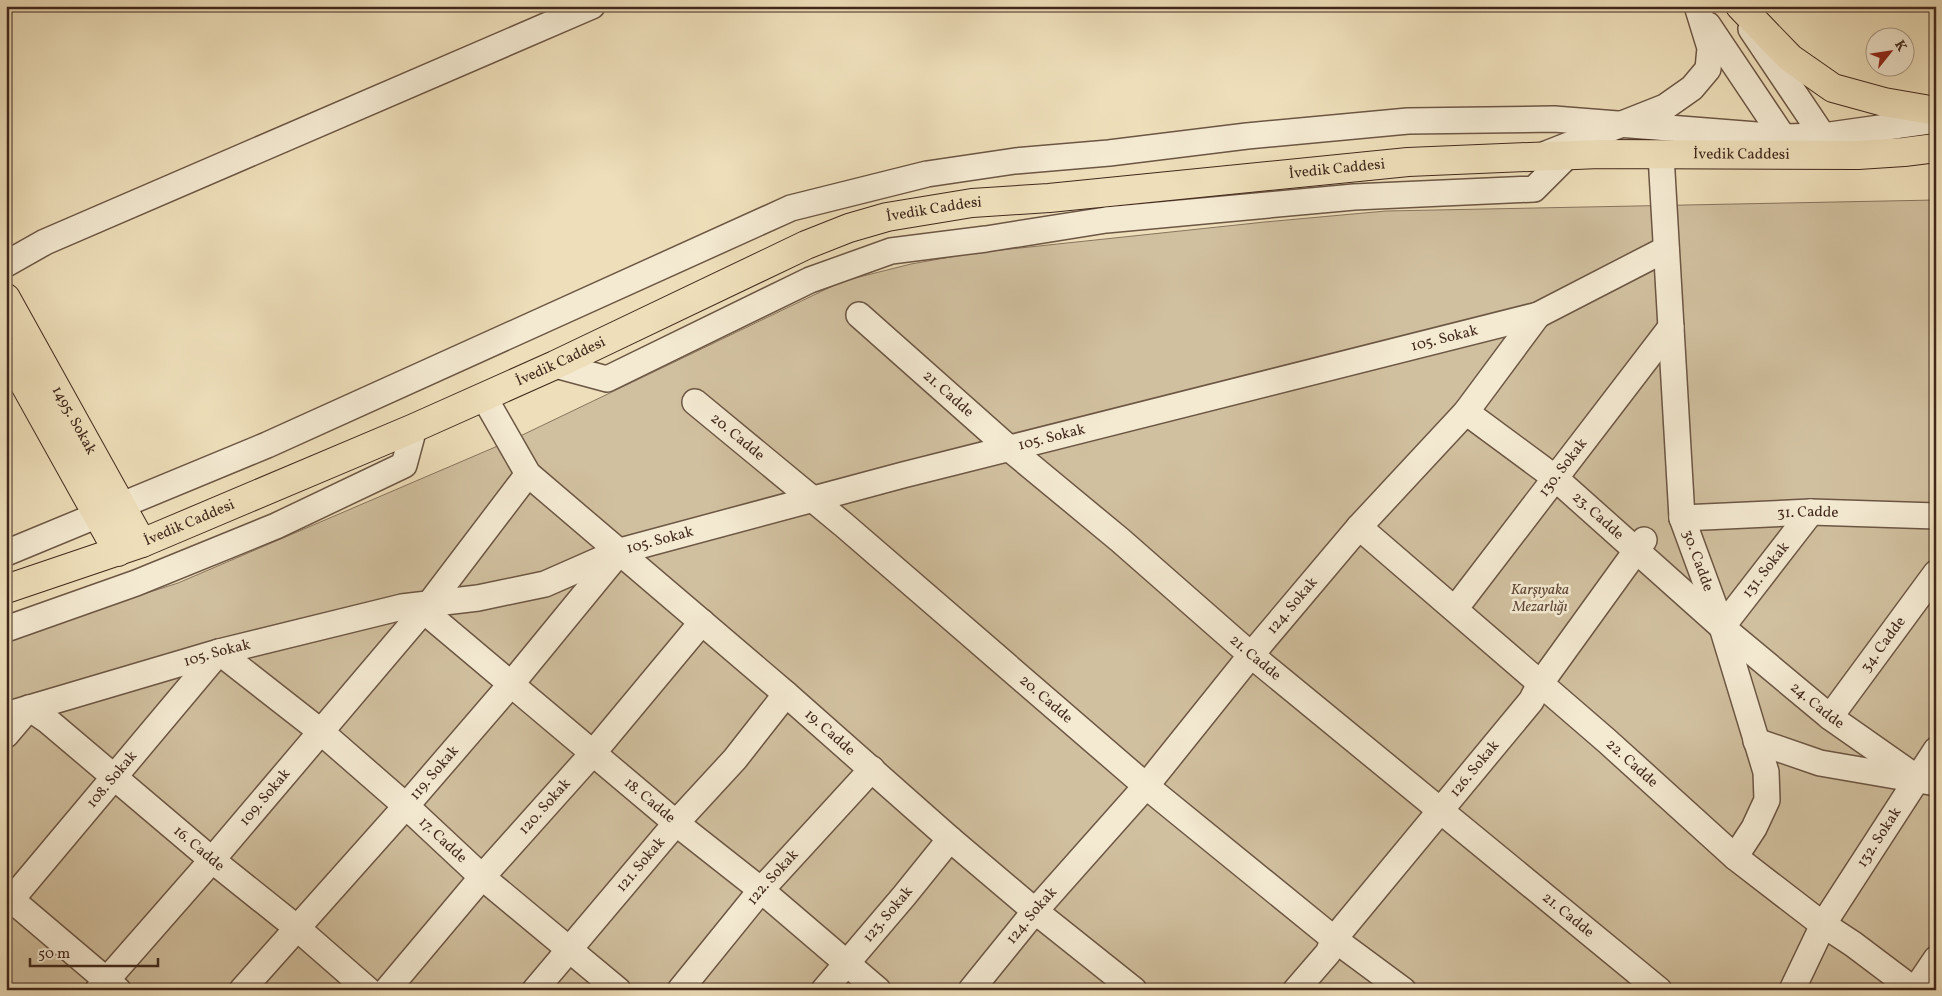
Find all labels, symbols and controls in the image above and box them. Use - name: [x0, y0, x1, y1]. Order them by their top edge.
- north arrow: [1864, 28, 1914, 78]
- text: K: [1889, 37, 1911, 55]
- street label: İvedik Caddesi: [1693, 144, 1790, 165]
- street label: İvedik Caddesi: [1288, 154, 1386, 184]
- street label: İvedik Caddesi: [885, 192, 983, 227]
- street label: 105. Sokak: [1409, 320, 1480, 357]
- street label: İvedik Caddesi: [513, 332, 609, 392]
- street label: 21. Cadde: [918, 366, 978, 422]
- street label: 1495. Sokak: [46, 382, 102, 459]
- street label: 20. Cadde: [706, 408, 769, 466]
- street label: 105. Sokak: [1016, 419, 1088, 456]
- street label: 130. Sokak: [1534, 434, 1592, 501]
- street label: 23. Cadde: [1567, 487, 1628, 545]
- street label: İvedik Caddesi: [141, 494, 238, 551]
- street label: 31. Cadde: [1777, 501, 1839, 524]
- street label: 105. Sokak: [624, 521, 696, 559]
- street label: 30. Cadde: [1677, 527, 1719, 594]
- street label: 131. Sokak: [1738, 538, 1795, 603]
- street label: 124. Sokak: [1262, 573, 1323, 639]
- park label: Karşıyaka Mezarlığı: [1511, 580, 1569, 618]
- street label: 34. Cadde: [1856, 612, 1911, 677]
- street label: 21. Cadde: [1225, 630, 1285, 686]
- street label: 105. Sokak: [181, 634, 253, 672]
- street label: 20. Cadde: [1014, 670, 1077, 729]
- street label: 24. Cadde: [1785, 677, 1848, 734]
- street label: 19. Cadde: [800, 704, 860, 761]
- street label: 22. Cadde: [1601, 734, 1663, 793]
- street label: 126. Sokak: [1445, 736, 1505, 802]
- street label: 119. Sokak: [405, 741, 464, 805]
- street label: 108. Sokak: [82, 746, 142, 813]
- street label: 109. Sokak: [235, 764, 296, 831]
- street label: 18. Cadde: [619, 773, 680, 828]
- street label: 120. Sokak: [514, 774, 576, 840]
- street label: 132. Sokak: [1852, 803, 1907, 872]
- street label: 17. Cadde: [414, 812, 472, 868]
- street label: 16. Cadde: [168, 821, 229, 876]
- street label: 121. Sokak: [611, 833, 670, 897]
- street label: 122. Sokak: [742, 845, 804, 910]
- street label: 123. Sokak: [858, 882, 918, 947]
- street label: 124. Sokak: [1002, 882, 1062, 949]
- street label: 21. Cadde: [1537, 887, 1598, 943]
- scale bar: [30, 936, 158, 968]
- text: 50 m: [38, 944, 70, 965]

